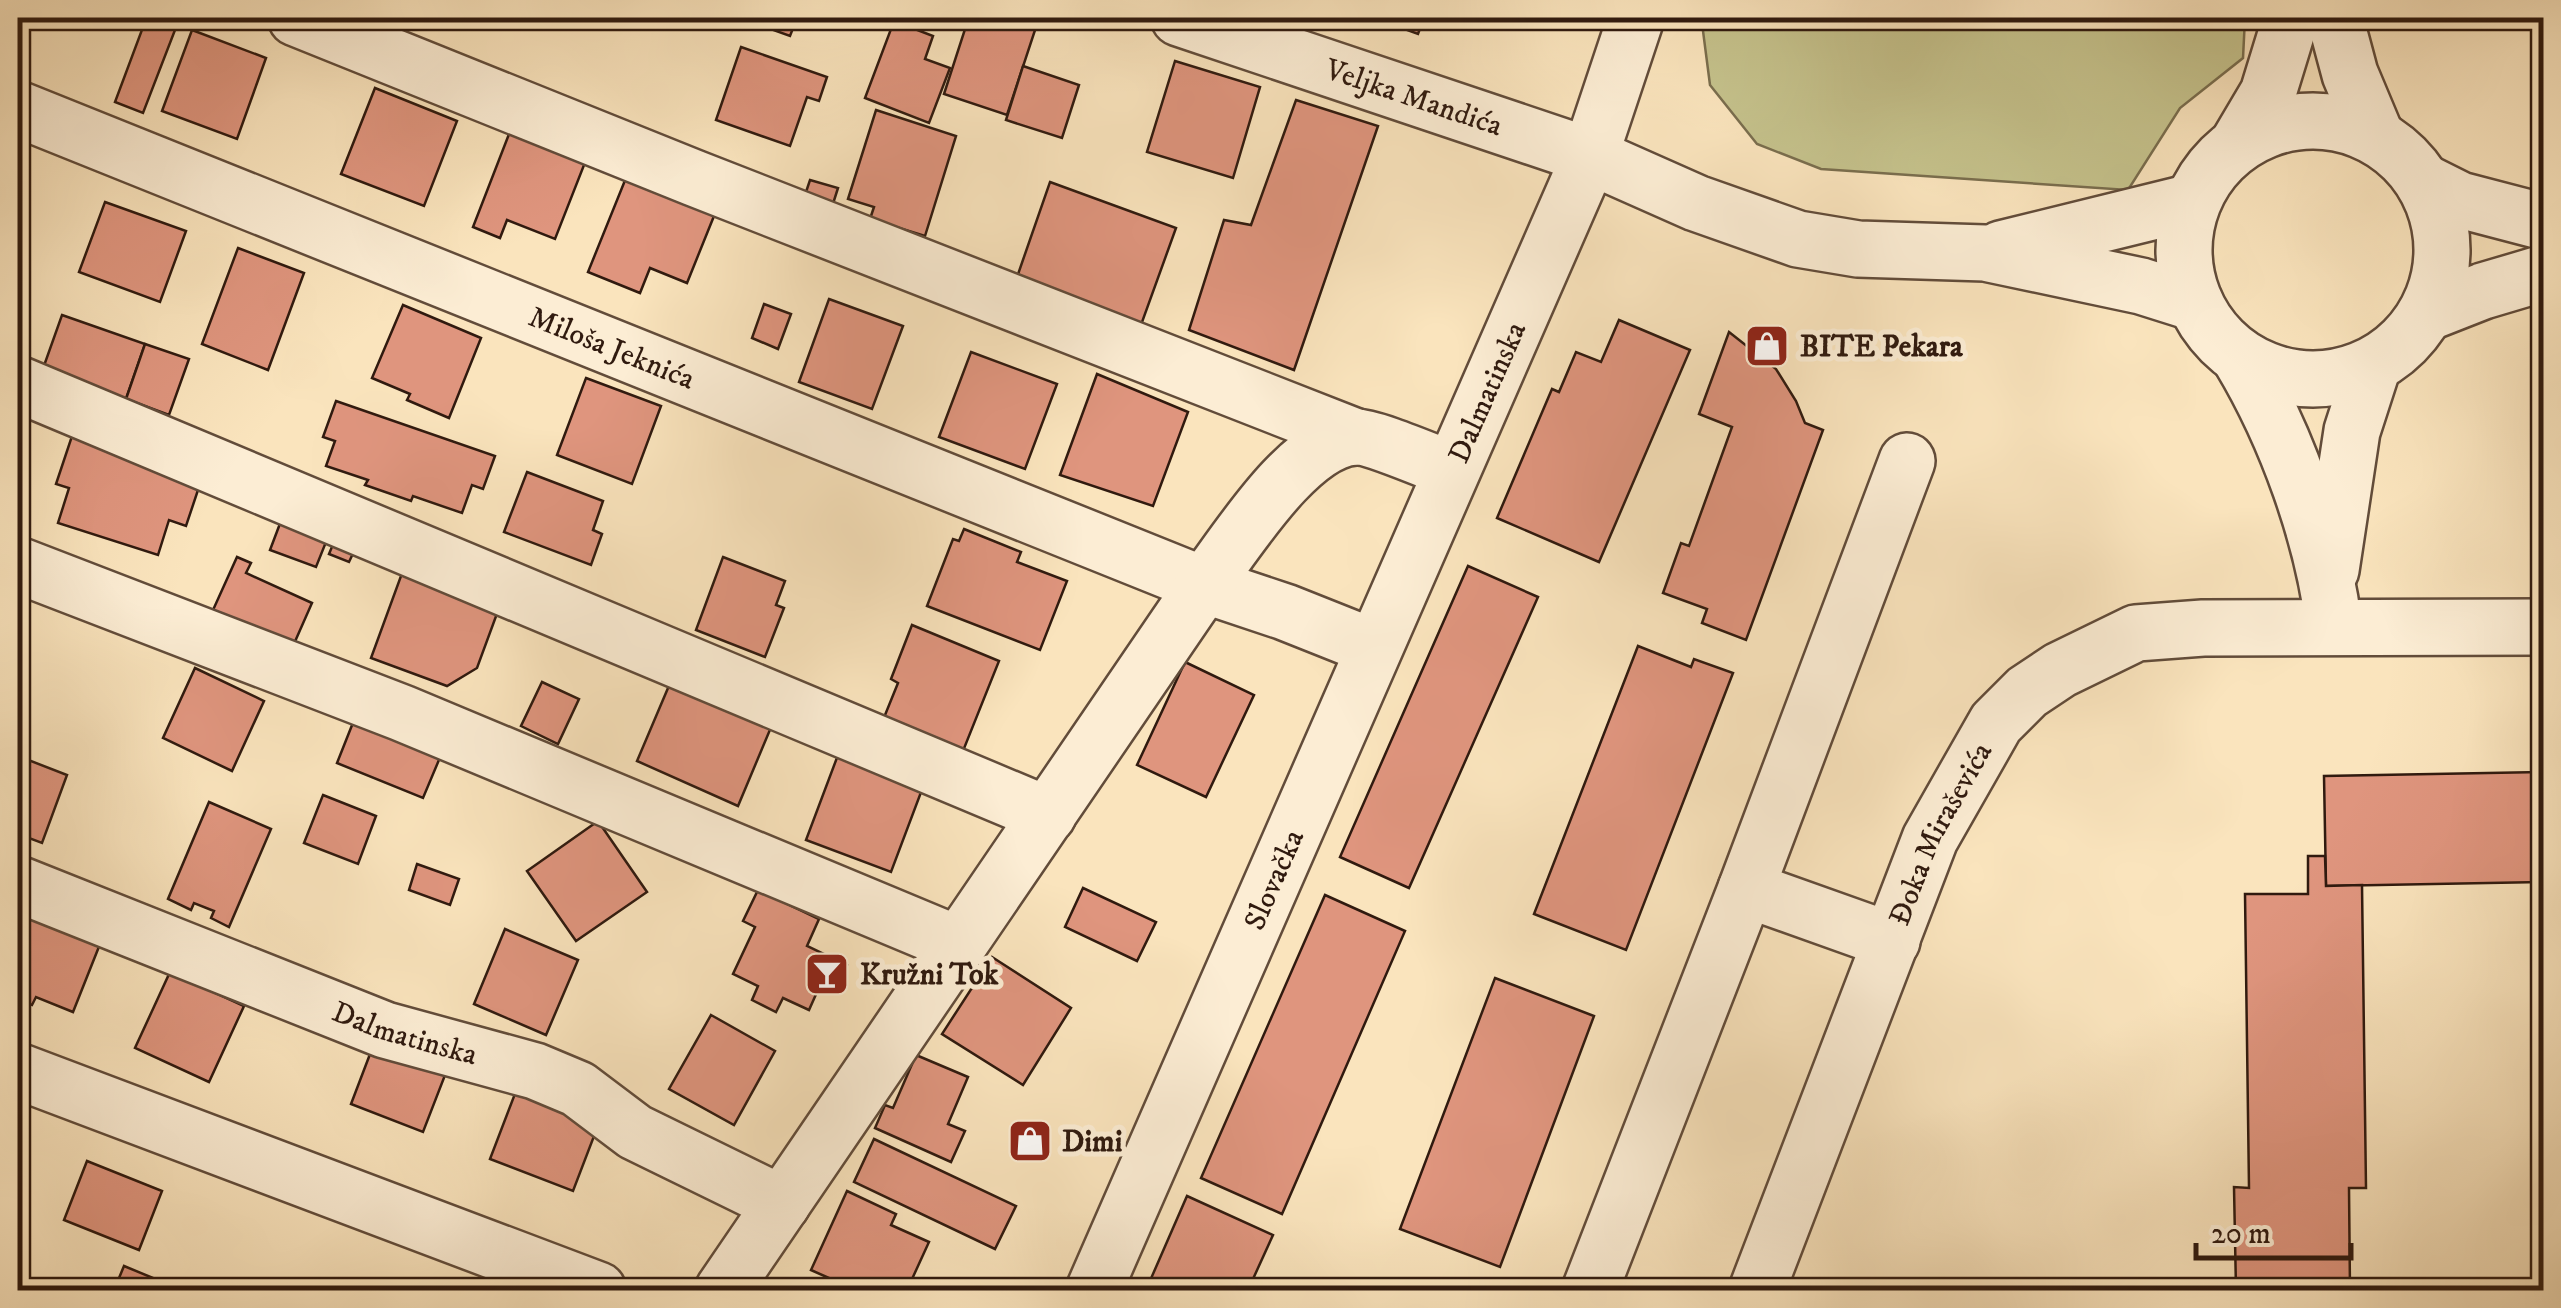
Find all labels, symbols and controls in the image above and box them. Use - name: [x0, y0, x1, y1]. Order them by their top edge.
- street label: Veljka Mandića: [1319, 51, 1507, 145]
- street label: Miloša Jeknića: [523, 299, 700, 399]
- street label: Dalmatinska: [1441, 316, 1535, 469]
- shop icon: BITE Pekara: [1744, 323, 1790, 369]
- place label: BITE Pekara: [1800, 329, 1964, 366]
- street label: Đoka Miraševića: [1882, 736, 2001, 931]
- street label: Slovačka: [1237, 824, 1313, 936]
- bar icon: Kružni Tok: [804, 951, 850, 997]
- place label: Kružni Tok: [860, 957, 1000, 994]
- street label: Dalmatinska: [326, 994, 481, 1074]
- shop icon: Dimi: [1007, 1118, 1053, 1164]
- place label: Dimi: [1062, 1124, 1123, 1161]
- scale bar: [2196, 1198, 2351, 1260]
- text: 20 m: [2211, 1216, 2271, 1253]

